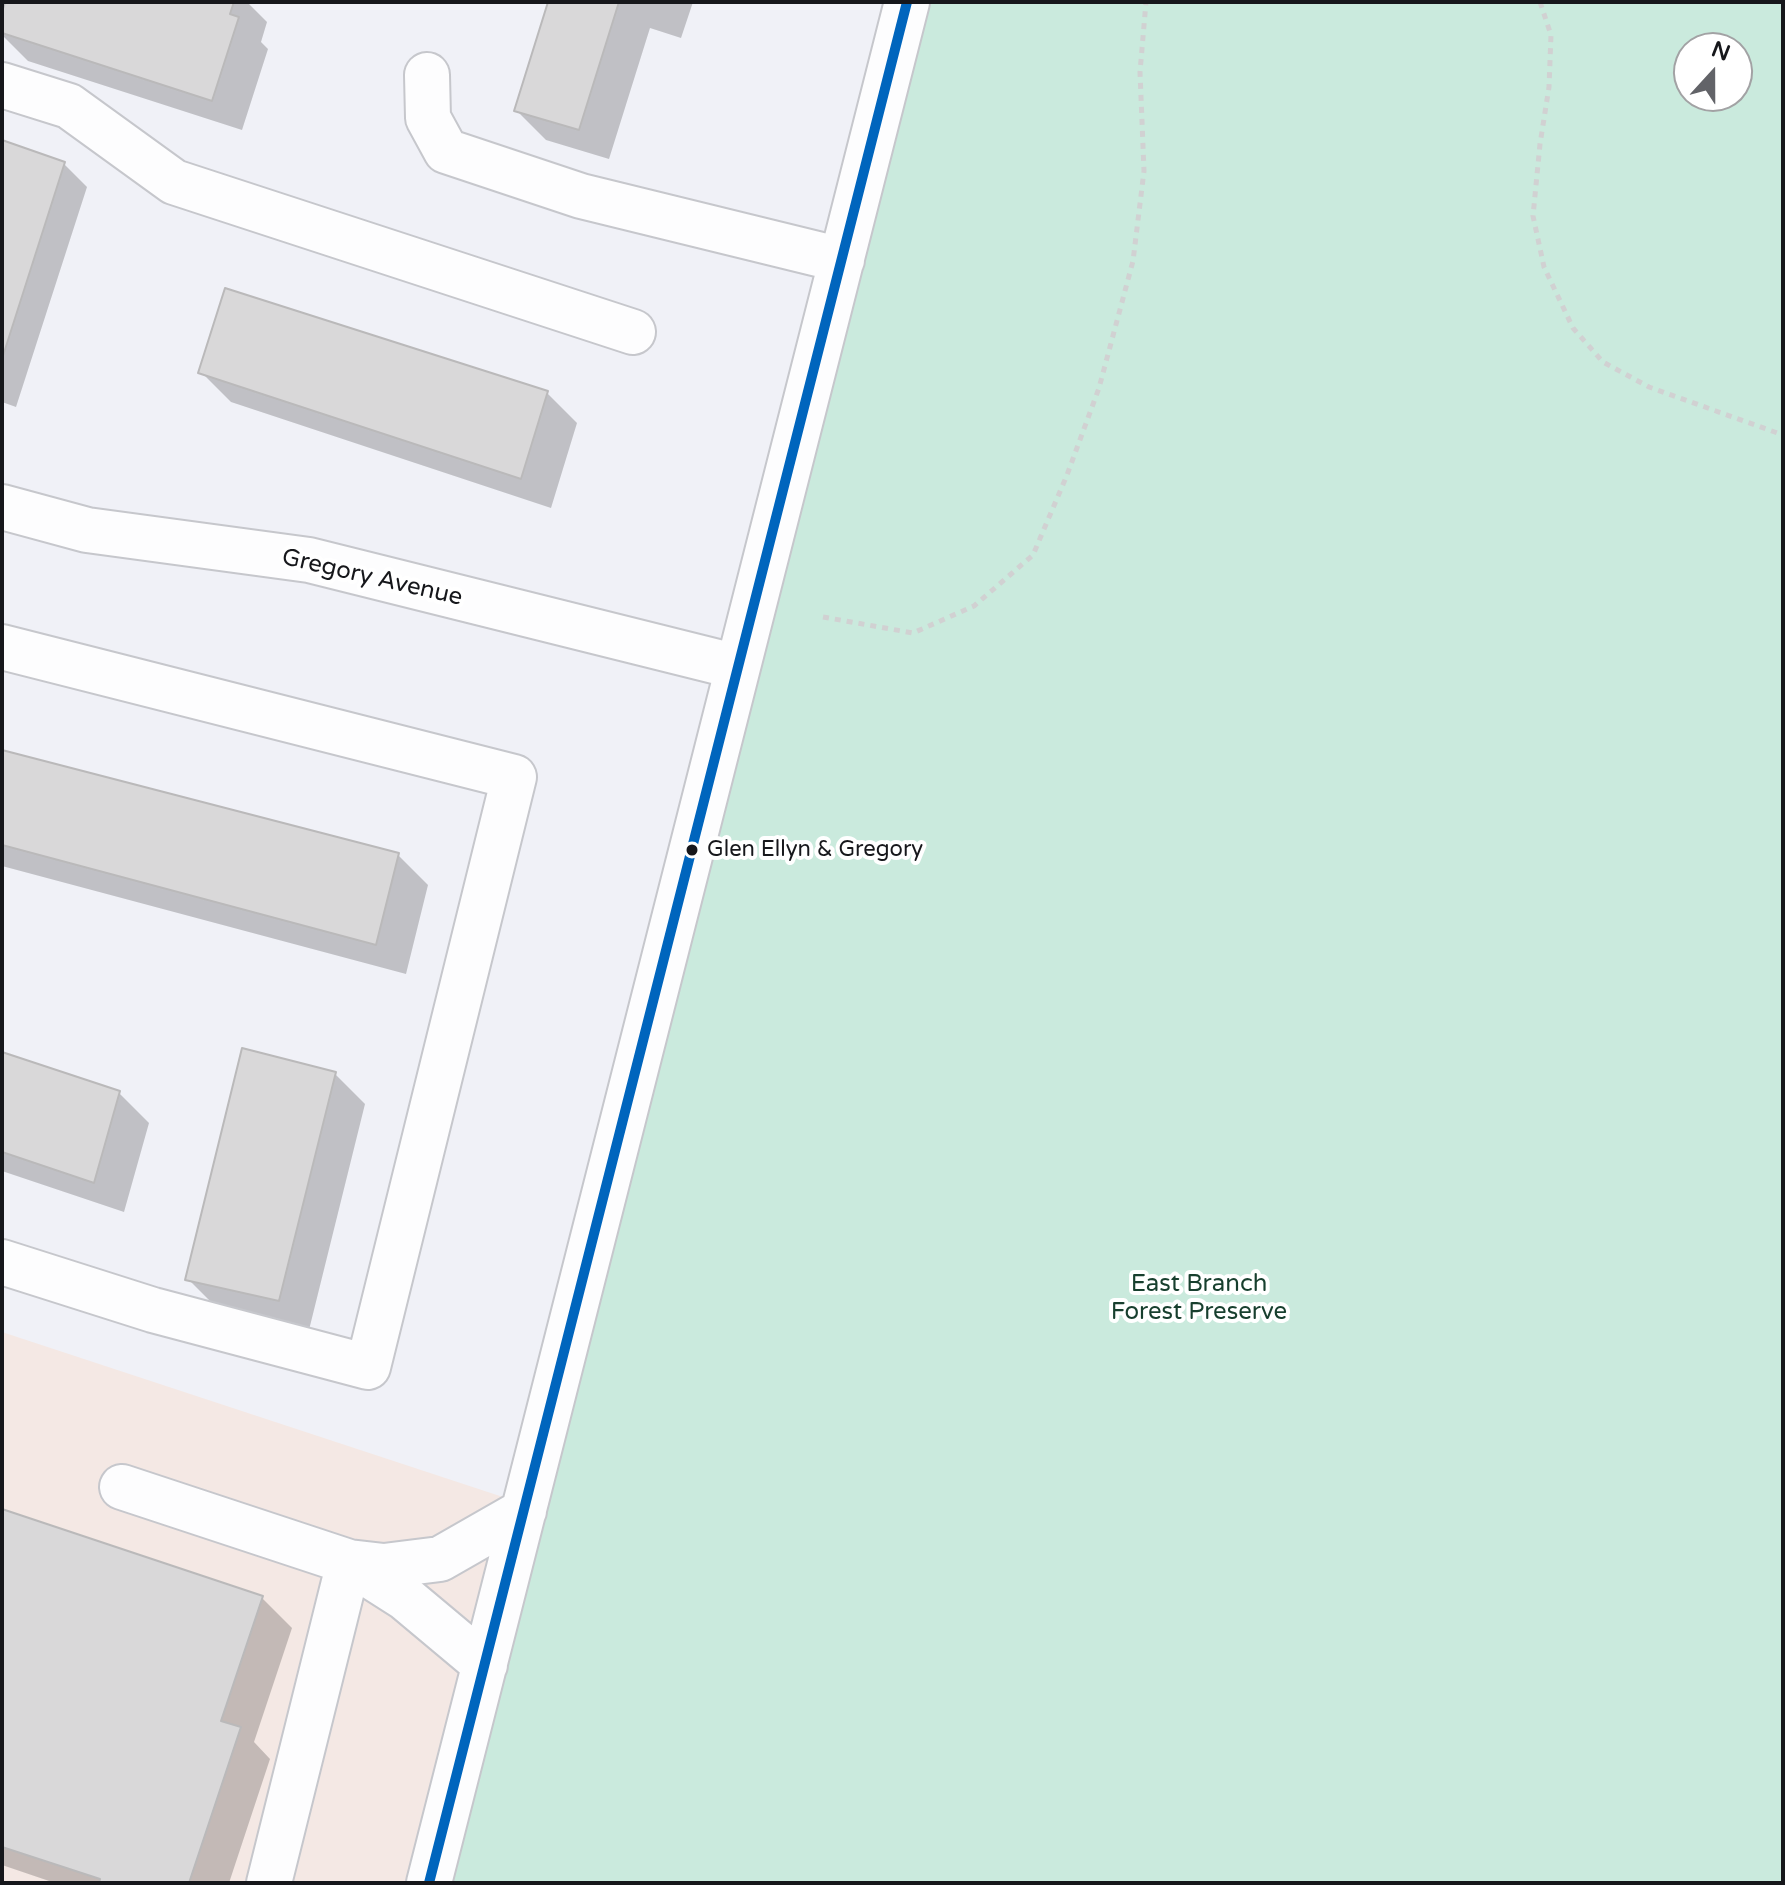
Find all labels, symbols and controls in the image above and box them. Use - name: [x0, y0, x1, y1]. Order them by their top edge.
- north arrow: [1673, 32, 1753, 112]
- text: N: [1708, 36, 1734, 67]
- street label: Gregory Avenue: [279, 543, 465, 613]
- place label: Glen Ellyn & Gregory: [707, 837, 923, 863]
- marker: Glen Ellyn & Gregory: [684, 842, 700, 858]
- park label: East Branch Forest Preserve: [1111, 1271, 1287, 1327]

